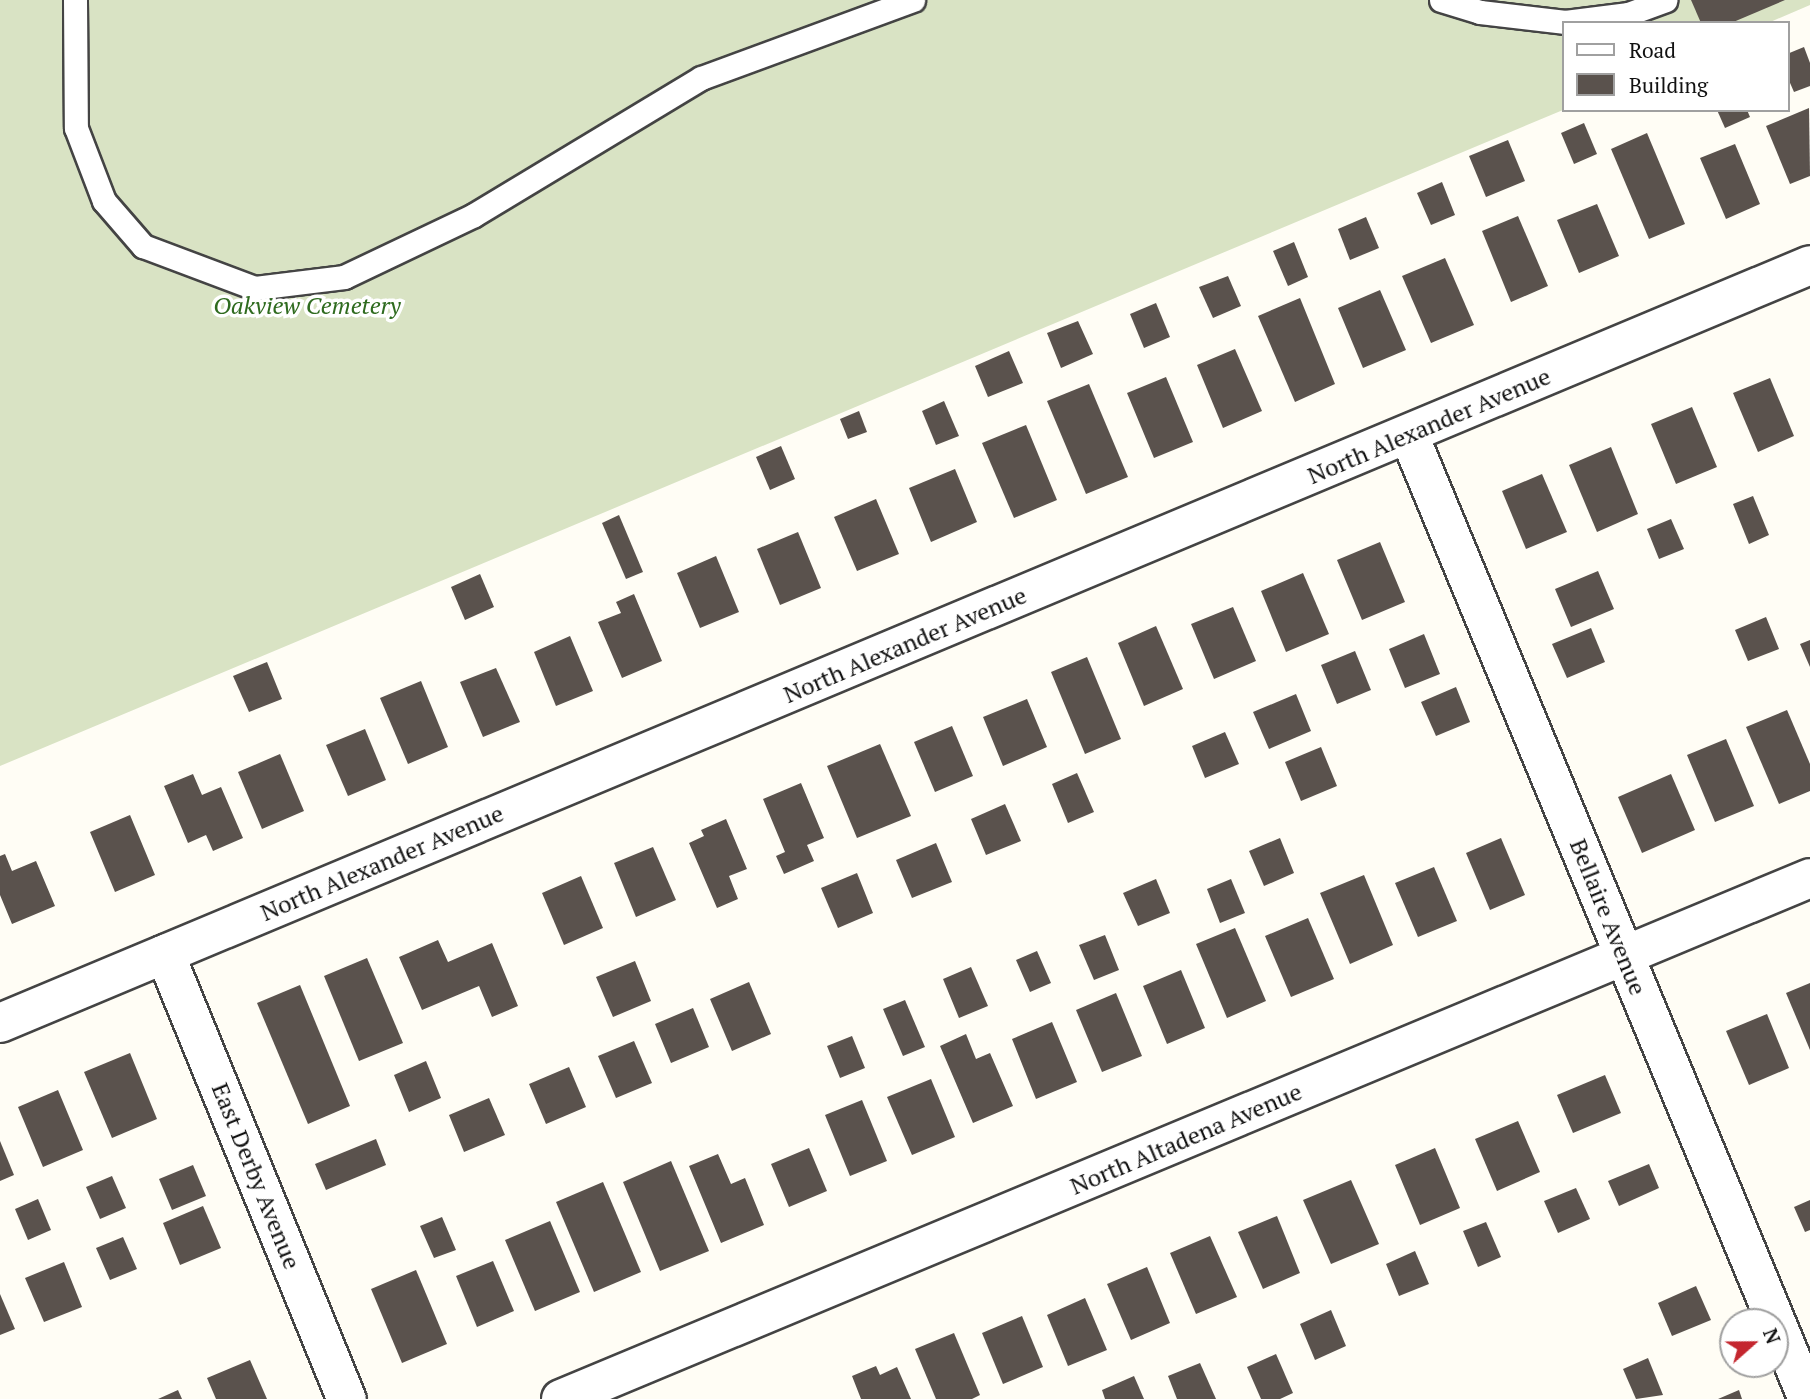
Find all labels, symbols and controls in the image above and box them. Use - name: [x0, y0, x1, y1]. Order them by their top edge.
- legend: [1562, 21, 1789, 112]
- text: Road: [1629, 36, 1676, 64]
- text: Building: [1629, 71, 1708, 99]
- park label: Oakview Cemetery: [213, 292, 401, 320]
- street label: North Alexander Avenue: [1303, 362, 1555, 490]
- street label: North Alexander Avenue: [779, 581, 1031, 709]
- street label: North Alexander Avenue: [256, 799, 508, 927]
- street label: Bellaire Avenue: [1563, 835, 1653, 999]
- street label: North Altadena Avenue: [1065, 1077, 1307, 1201]
- street label: East Derby Avenue: [205, 1079, 307, 1273]
- north arrow: [1719, 1308, 1789, 1378]
- text: N: [1758, 1325, 1786, 1347]

